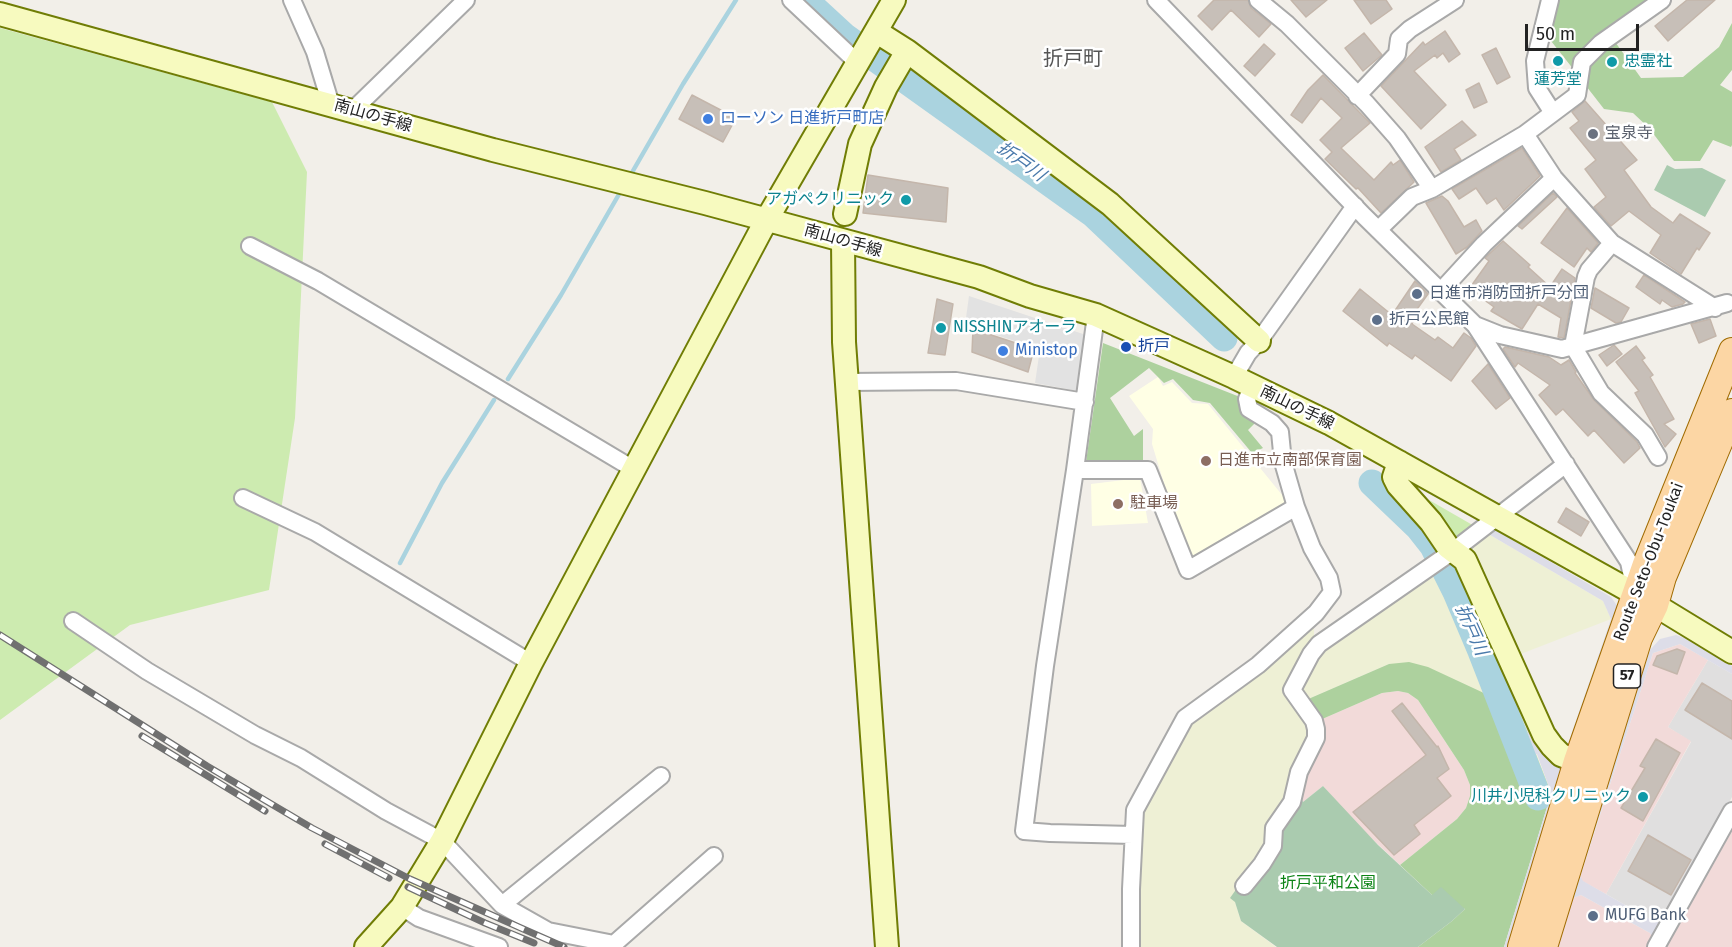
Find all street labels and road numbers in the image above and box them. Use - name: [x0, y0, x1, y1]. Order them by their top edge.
- street label: 南山の手線: [332, 96, 414, 136]
- street label: 南山の手線: [802, 221, 884, 261]
- street label: 南山の手線: [1257, 382, 1337, 434]
- street label: Route Seto-Obu-Toukai: [1610, 480, 1688, 644]
- road number: 57: [1614, 664, 1640, 688]

